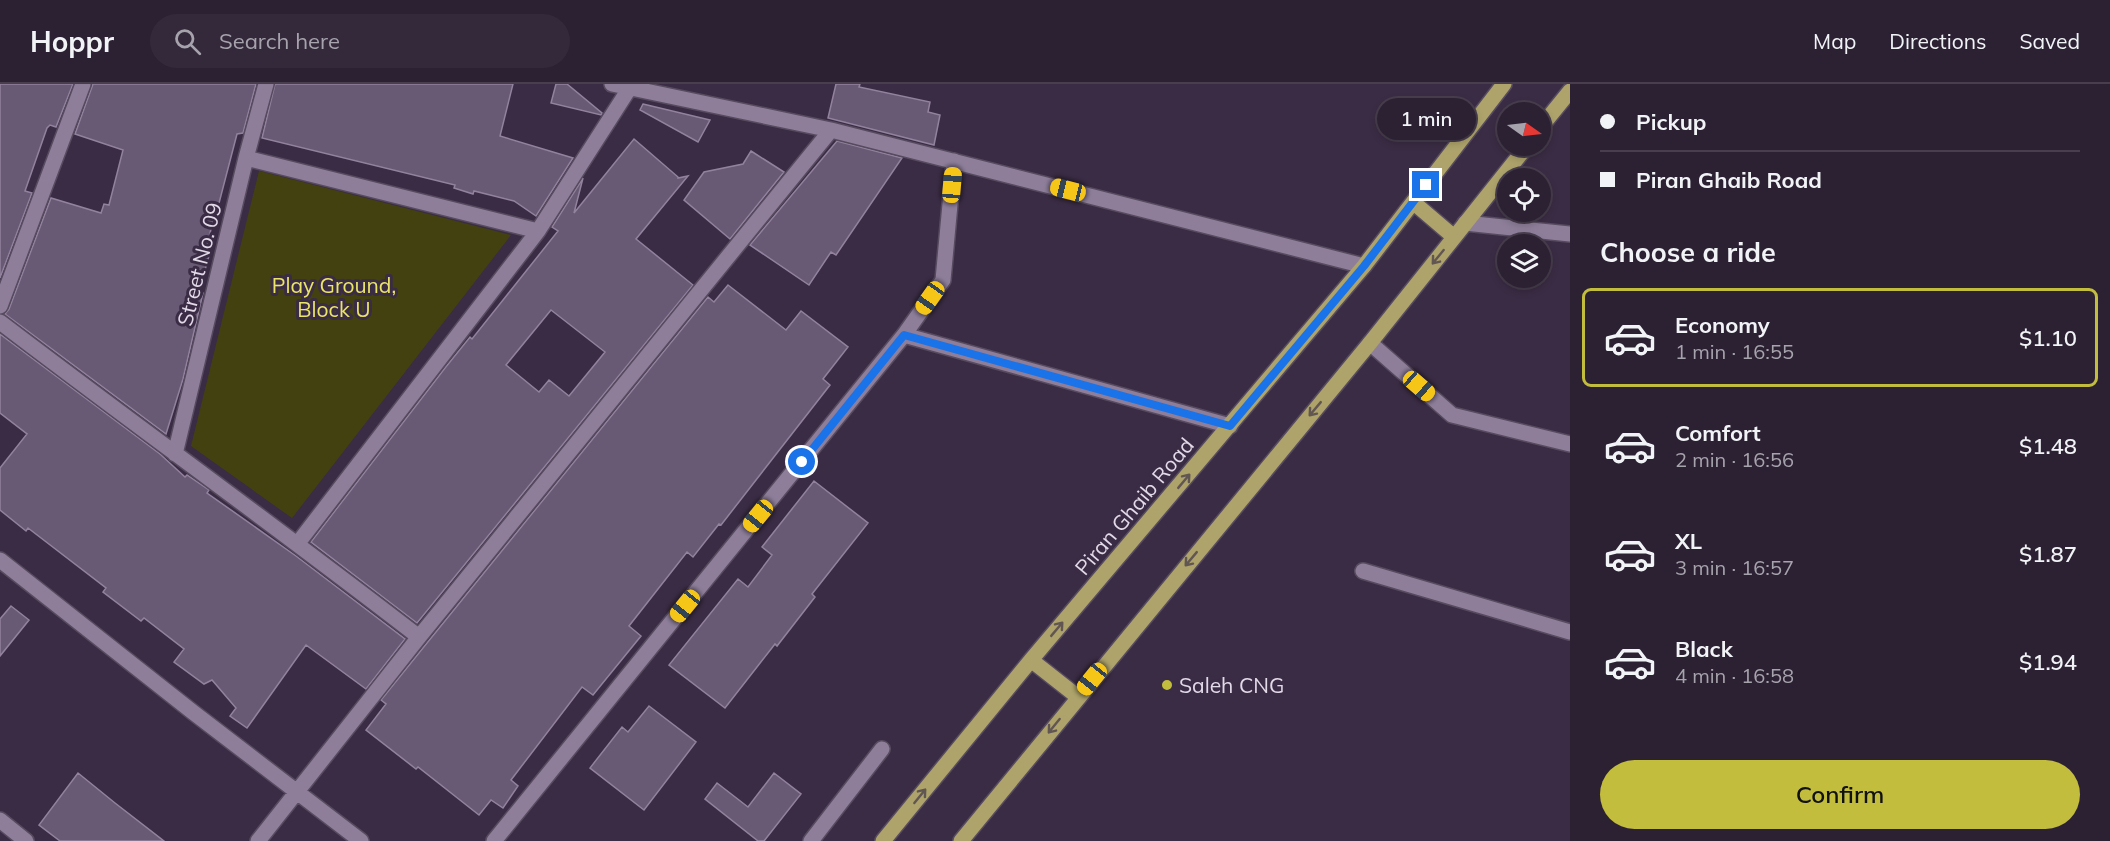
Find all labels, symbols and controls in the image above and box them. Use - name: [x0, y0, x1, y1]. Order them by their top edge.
- search box: [150, 14, 570, 68]
- text: Hoppr: [30, 24, 114, 59]
- icon: search: [171, 25, 204, 58]
- text: Search here: [219, 27, 340, 55]
- text: Map: [1813, 28, 1856, 54]
- text: Directions: [1889, 28, 1986, 54]
- text: Saved: [2019, 28, 2080, 54]
- callout: 1 min: [1376, 98, 1476, 140]
- north arrow: [1497, 102, 1551, 156]
- map controls: [1497, 102, 1551, 288]
- text: 1 min: [1401, 106, 1452, 131]
- text: Pickup: [1636, 108, 1706, 136]
- car: [941, 166, 963, 204]
- text: Piran Ghaib Road: [1636, 166, 1822, 194]
- button: locate: [1497, 168, 1551, 222]
- route end: [1412, 171, 1439, 198]
- car: [1048, 177, 1088, 203]
- street label: Street No. 09: [171, 200, 227, 328]
- button: layers: [1497, 234, 1551, 288]
- text: Choose a ride: [1600, 235, 1776, 269]
- one-way arrow: [1432, 249, 1445, 265]
- park label: Play Ground, Block U: [272, 272, 396, 322]
- car: [912, 278, 948, 318]
- icon: car: [1603, 311, 1657, 365]
- text: Economy: [1675, 311, 1770, 339]
- text: $1.10: [2019, 324, 2077, 352]
- text: 1 min · 16:55: [1675, 339, 1794, 364]
- car: [1400, 367, 1438, 405]
- one-way arrow: [1309, 400, 1322, 416]
- icon: car: [1603, 419, 1657, 473]
- text: Comfort: [1675, 419, 1761, 447]
- street label: Piran Ghaib Road: [1069, 432, 1199, 580]
- text: $1.48: [2019, 432, 2077, 460]
- text: 2 min · 16:56: [1675, 447, 1794, 472]
- route start: [788, 448, 815, 475]
- one-way arrow: [1177, 474, 1191, 489]
- car: [740, 496, 776, 536]
- icon: car: [1603, 527, 1657, 581]
- text: XL: [1675, 527, 1702, 555]
- text: $1.87: [2019, 540, 2077, 568]
- one-way arrow: [1185, 551, 1198, 567]
- text: 3 min · 16:57: [1675, 555, 1794, 580]
- car: [667, 586, 703, 626]
- one-way arrow: [1051, 621, 1064, 637]
- icon: car: [1603, 635, 1657, 689]
- text: Black: [1675, 635, 1733, 663]
- text: $1.94: [2019, 648, 2077, 676]
- car: [1074, 659, 1110, 699]
- text: 4 min · 16:58: [1675, 663, 1794, 688]
- place label: Saleh CNG: [1179, 672, 1284, 698]
- marker: Saleh CNG: [1160, 678, 1174, 692]
- one-way arrow: [1047, 718, 1061, 733]
- button: Confirm: [1600, 760, 2080, 829]
- one-way arrow: [913, 789, 927, 804]

